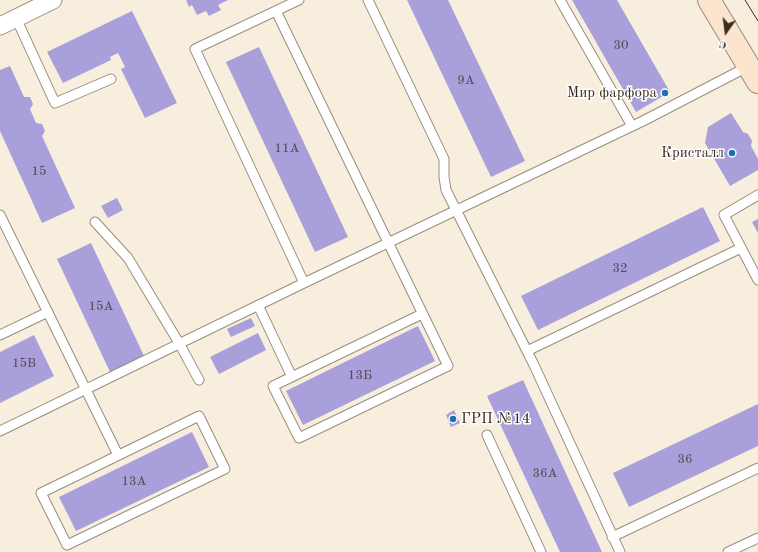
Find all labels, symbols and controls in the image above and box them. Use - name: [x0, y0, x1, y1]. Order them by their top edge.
- north arrow: [706, 12, 746, 52]
- house number: 30: [613, 38, 629, 54]
- text: С: [718, 38, 728, 50]
- house number: 9А: [457, 73, 475, 89]
- place label: Мир фарфора: [567, 84, 657, 102]
- marker: Мир фарфора: [660, 88, 670, 98]
- house number: 11А: [274, 141, 300, 157]
- place label: Кристалл: [661, 144, 724, 162]
- marker: Кристалл: [727, 148, 737, 158]
- house number: 15: [31, 164, 47, 180]
- house number: 32: [612, 261, 628, 277]
- house number: 15А: [88, 299, 114, 315]
- house number: 15В: [12, 356, 36, 372]
- house number: 13Б: [348, 368, 372, 384]
- place label: ГРП №14: [461, 410, 530, 428]
- marker: ГРП №14: [448, 414, 458, 424]
- house number: 36: [677, 452, 693, 468]
- house number: 36А: [532, 466, 558, 482]
- house number: 13А: [121, 474, 147, 490]

